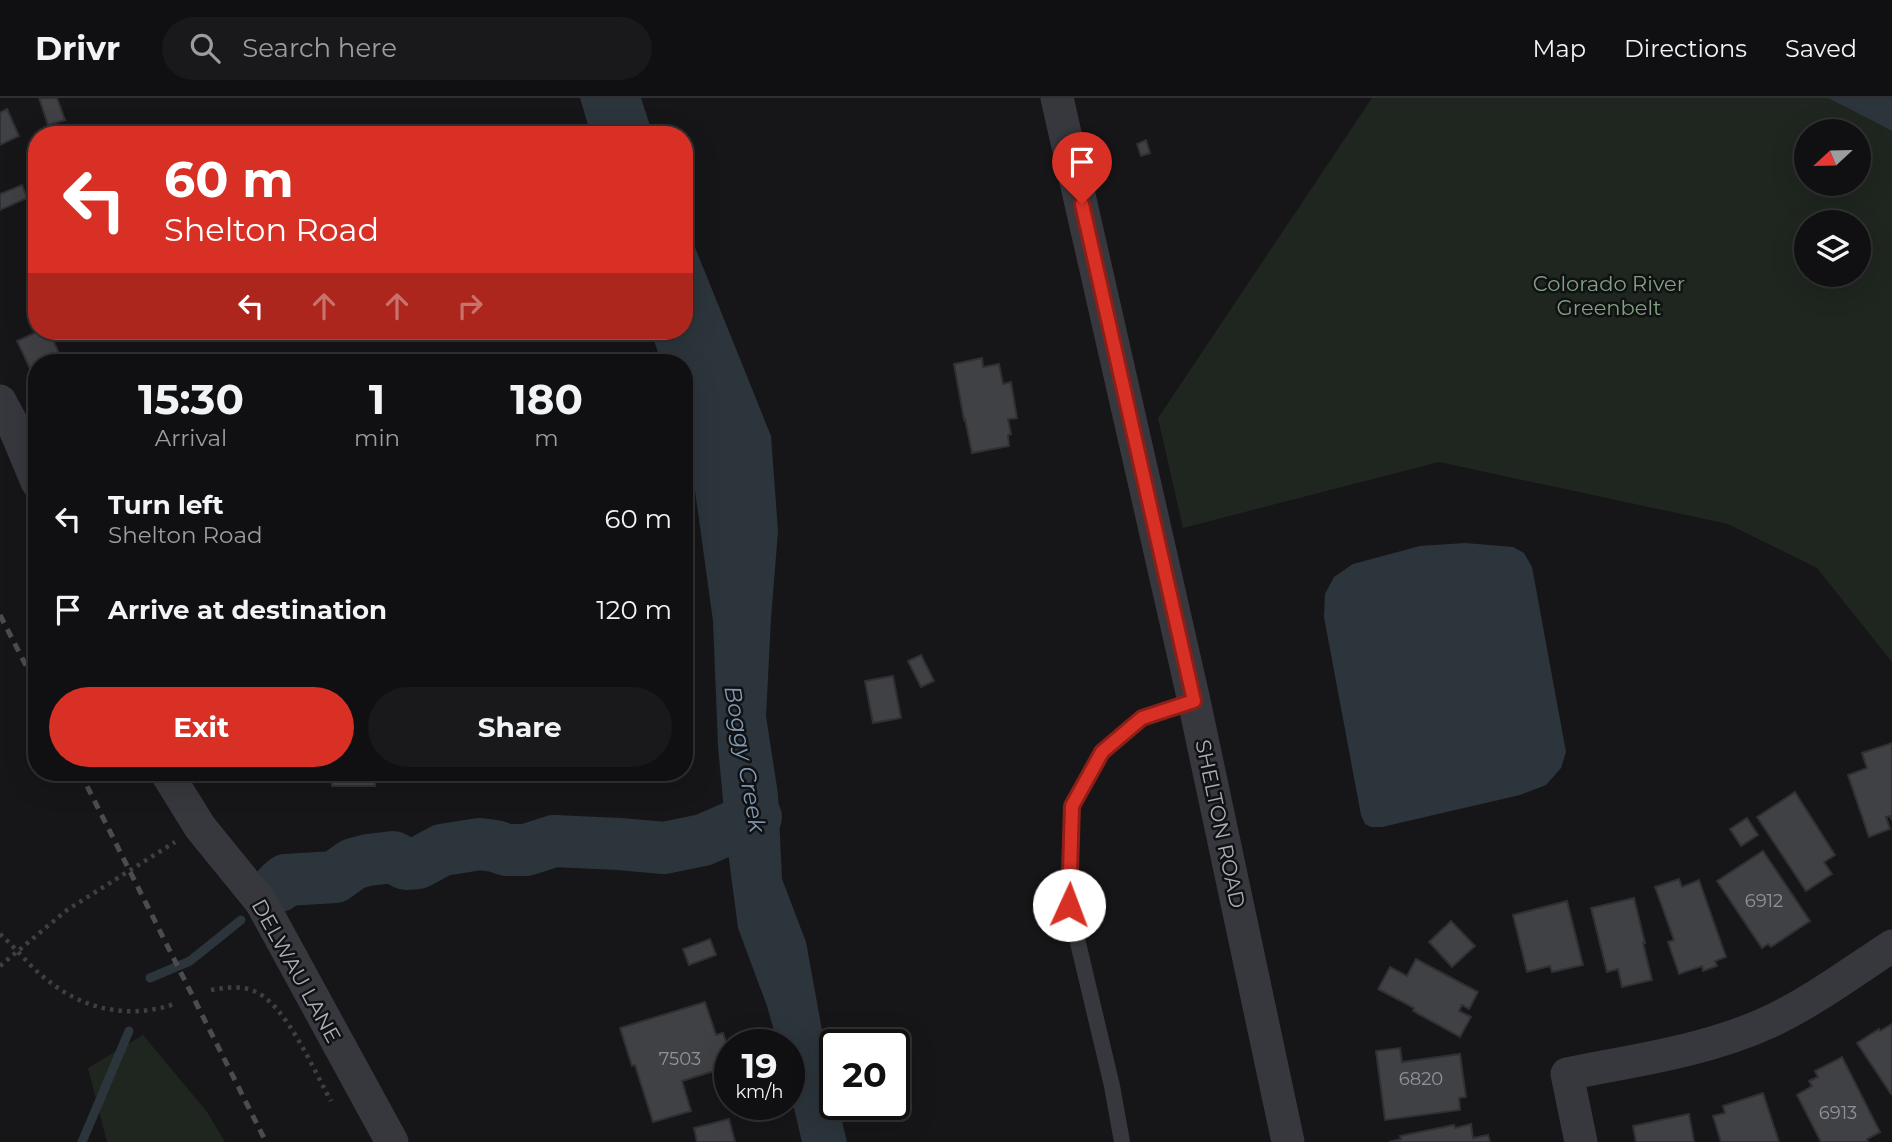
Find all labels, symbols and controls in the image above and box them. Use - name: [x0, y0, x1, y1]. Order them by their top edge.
- search box: [162, 17, 652, 80]
- text: Drivr: [35, 28, 120, 68]
- icon: search: [186, 29, 224, 67]
- text: Search here: [242, 32, 397, 64]
- text: Map: [1533, 34, 1586, 63]
- text: Directions: [1624, 34, 1747, 63]
- text: Saved: [1785, 34, 1857, 63]
- north arrow: [1794, 119, 1871, 196]
- map controls: [1794, 119, 1871, 287]
- pin: [1052, 132, 1112, 204]
- icon: arrive: [1063, 143, 1101, 181]
- text: 60 m: [164, 150, 294, 209]
- icon: left: [49, 154, 140, 245]
- text: Shelton Road: [164, 210, 379, 249]
- button: layers: [1794, 210, 1871, 287]
- park label: Colorado River Greenbelt: [1533, 271, 1685, 320]
- icon: left: [232, 287, 270, 325]
- icon: ahead: [305, 287, 343, 325]
- icon: ahead: [378, 287, 416, 325]
- icon: right: [451, 287, 489, 325]
- text: 15:30: [138, 373, 244, 425]
- text: 1: [369, 373, 385, 425]
- text: 180: [510, 373, 583, 425]
- text: Arrival: [155, 424, 227, 452]
- text: min: [354, 424, 400, 452]
- text: m: [534, 424, 559, 452]
- text: Turn left: [108, 489, 224, 521]
- icon: left: [49, 500, 87, 538]
- text: 60 m: [605, 503, 672, 535]
- text: Shelton Road: [108, 521, 263, 549]
- icon: arrive: [49, 591, 87, 629]
- text: Arrive at destination: [108, 594, 387, 626]
- text: 120 m: [596, 594, 672, 626]
- water label: Boggy Creek: [718, 683, 772, 836]
- button: Exit: [49, 687, 354, 767]
- button: Share: [368, 687, 672, 767]
- street label: SHELTON ROAD: [1190, 737, 1251, 911]
- position arrow: [1032, 868, 1106, 942]
- house number: 6912: [1745, 890, 1783, 912]
- street label: DELWAU LANE: [247, 894, 346, 1047]
- speed limit sign: 20: [819, 1029, 910, 1120]
- text: 19: [741, 1044, 778, 1087]
- house number: 7503: [659, 1048, 701, 1070]
- house number: 6820: [1399, 1068, 1443, 1090]
- text: km/h: [735, 1081, 784, 1103]
- house number: 6913: [1819, 1102, 1857, 1124]

